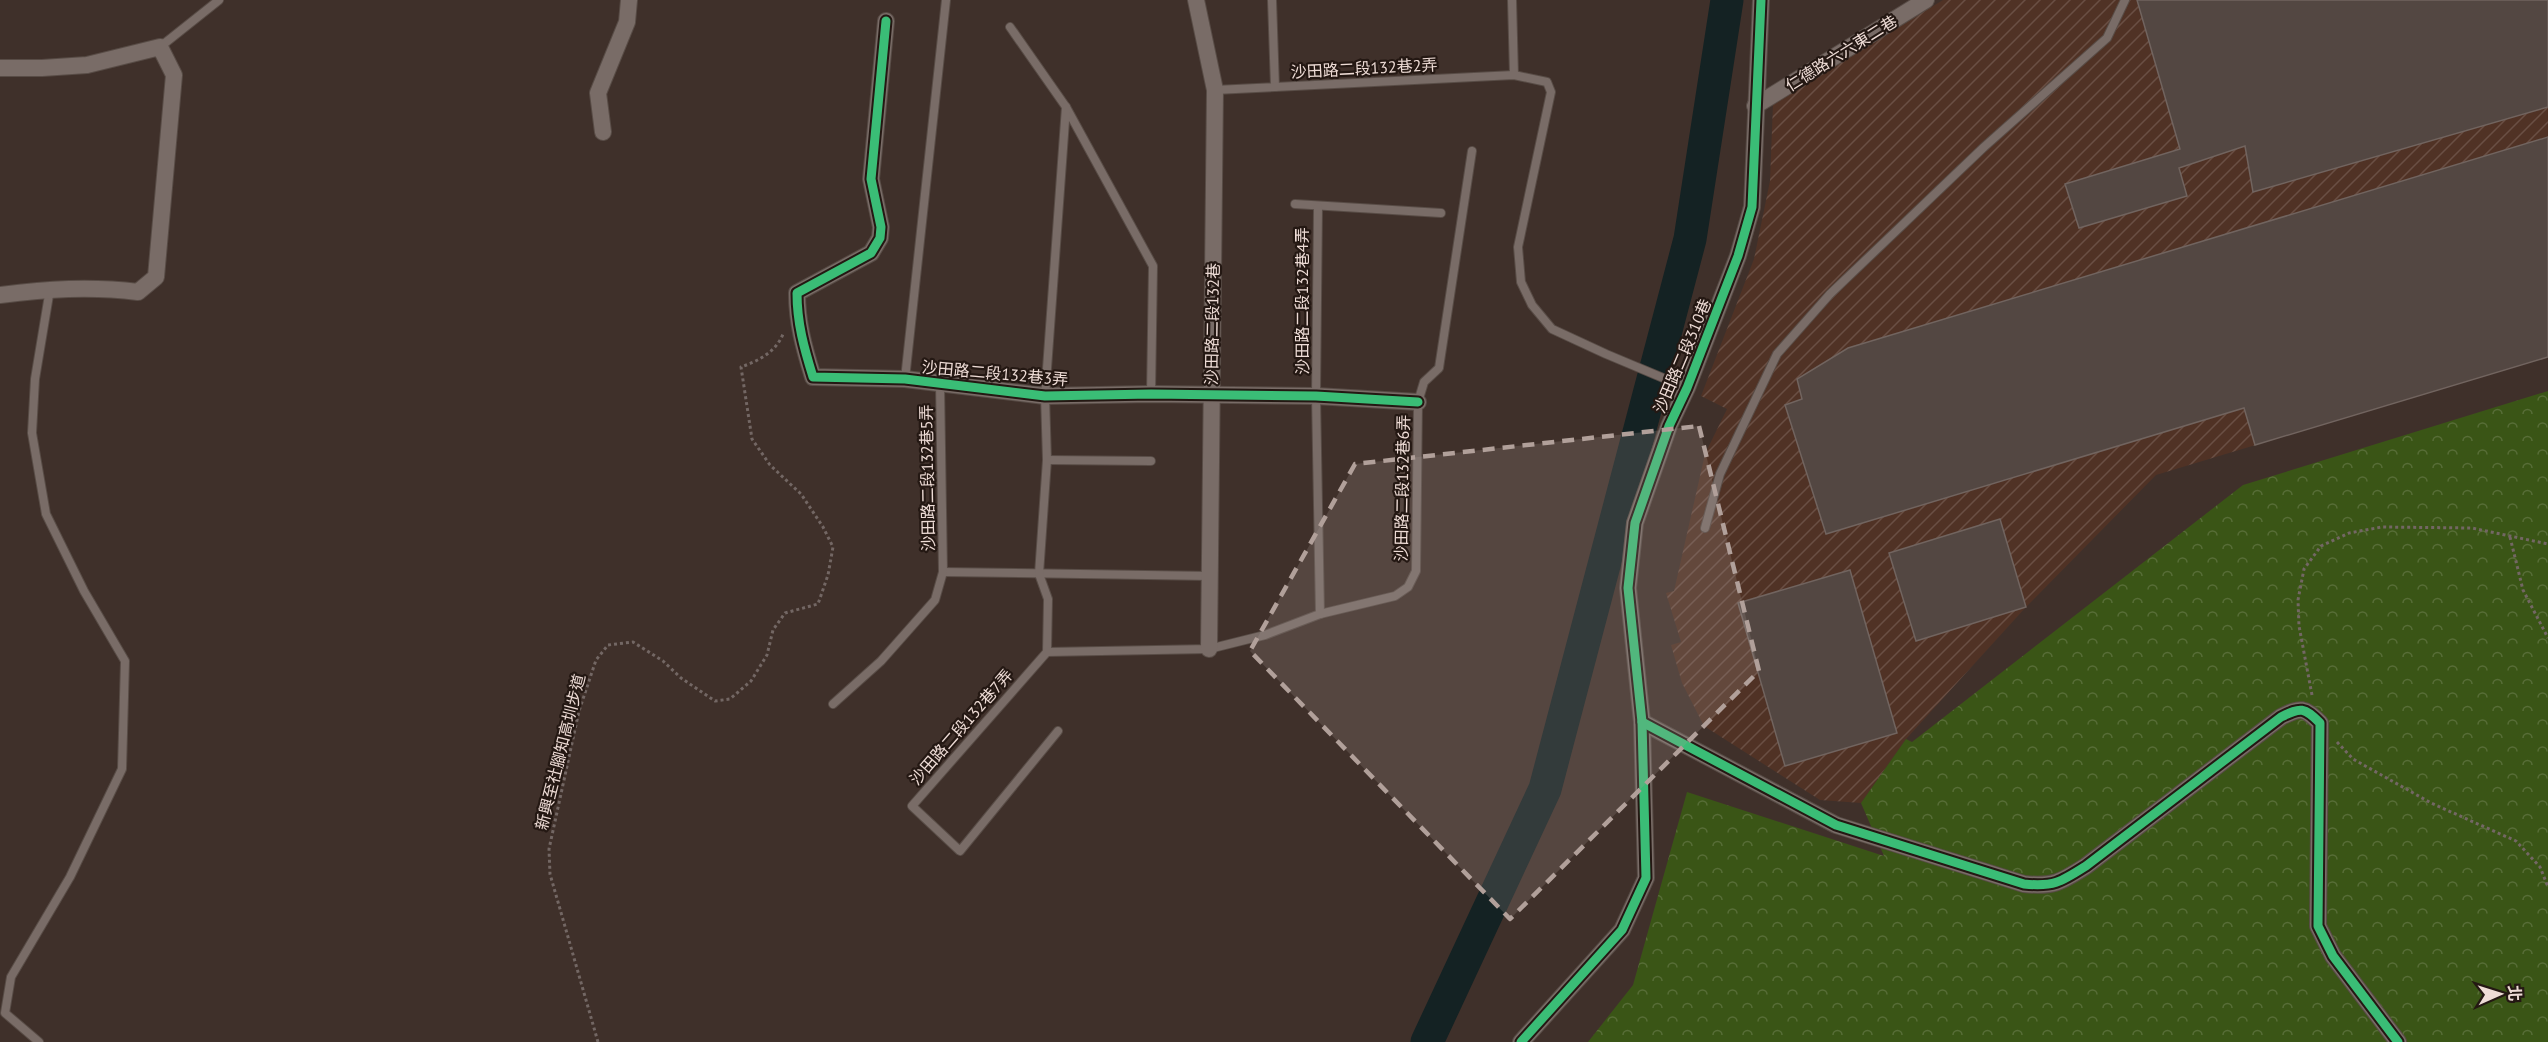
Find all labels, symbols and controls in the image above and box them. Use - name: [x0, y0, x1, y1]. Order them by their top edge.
- street label: 仁德路六六東二巷: [1781, 11, 1901, 95]
- street label: 沙田路二段132巷2弄: [1290, 54, 1438, 82]
- street label: 沙田路二段132巷4弄: [1292, 228, 1312, 374]
- street label: 沙田路二段132巷: [1201, 263, 1223, 385]
- street label: 沙田路二段310巷: [1649, 296, 1715, 416]
- street label: 沙田路二段132巷3弄: [921, 357, 1069, 389]
- street label: 沙田路二段132巷5弄: [916, 404, 938, 552]
- street label: 沙田路二段132巷6弄: [1391, 414, 1413, 562]
- street label: 沙田路二段132巷7弄: [905, 665, 1017, 789]
- street label: 新興至社腳知高圳步道: [531, 672, 589, 832]
- north arrow: [2470, 964, 2530, 1024]
- text: 北: [2505, 985, 2525, 1002]

